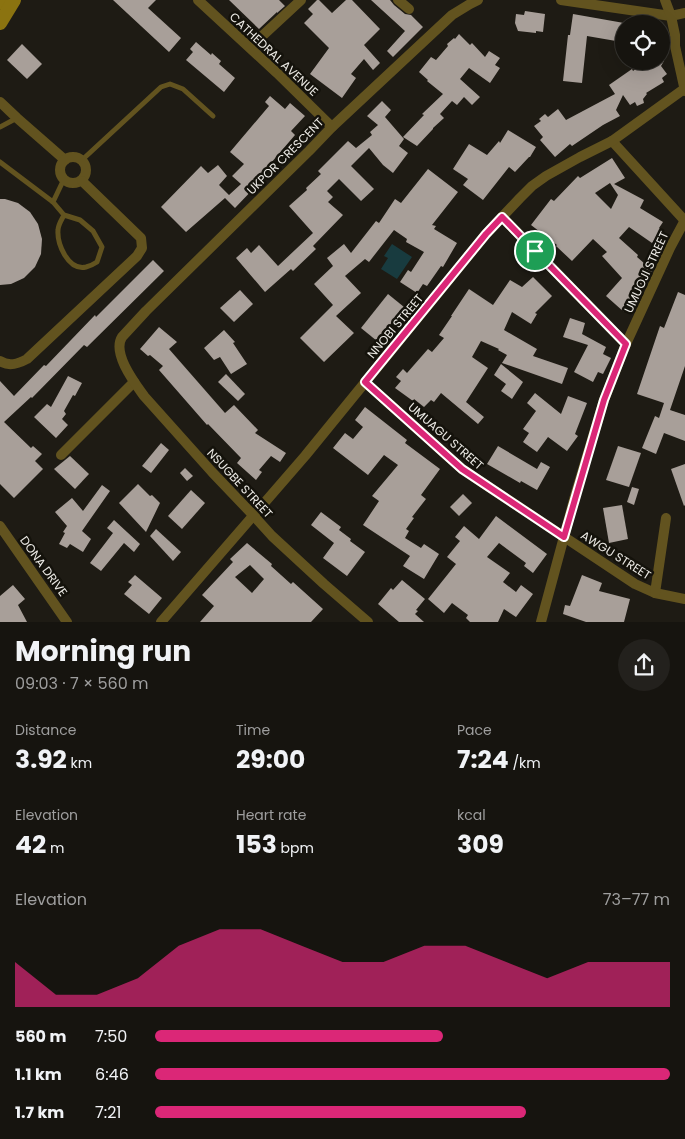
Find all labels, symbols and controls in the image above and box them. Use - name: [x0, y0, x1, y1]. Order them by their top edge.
- street label: CATHEDRAL AVENUE: [226, 8, 322, 100]
- map controls: [615, 15, 670, 70]
- button: locate: [615, 15, 670, 70]
- street label: UKPOR CRESCENT: [243, 113, 328, 198]
- street label: UMUOJI STREET: [620, 228, 673, 316]
- pin: [514, 230, 556, 272]
- icon: arrive: [521, 237, 549, 265]
- street label: NNOBI STREET: [363, 290, 427, 362]
- street label: UMUAGU STREET: [405, 398, 488, 474]
- street label: NSUGBE STREET: [203, 445, 277, 522]
- street label: AWGU STREET: [578, 527, 655, 584]
- street label: DONA DRIVE: [16, 532, 72, 600]
- text: Morning run: [15, 632, 191, 671]
- button: share: [618, 639, 670, 691]
- text: 09:03 · 7 × 560 m: [15, 672, 149, 695]
- text: Distance: [15, 720, 76, 740]
- text: Time: [236, 720, 270, 740]
- text: Pace: [457, 720, 492, 740]
- text: 3.92: [15, 742, 67, 777]
- text: 29:00: [236, 742, 305, 777]
- text: 7:24: [457, 742, 509, 777]
- text: km: [67, 753, 92, 773]
- text: /km: [509, 753, 541, 773]
- text: Elevation: [15, 805, 78, 825]
- text: Heart rate: [236, 805, 306, 825]
- text: kcal: [457, 805, 486, 825]
- text: 42: [15, 827, 46, 862]
- text: 153: [236, 827, 277, 862]
- text: 309: [457, 827, 504, 862]
- text: m: [46, 838, 64, 858]
- text: bpm: [277, 838, 314, 858]
- text: Elevation: [15, 888, 87, 911]
- text: 73–77 m: [603, 888, 670, 911]
- text: 560 m: [15, 1025, 66, 1048]
- text: 7:50: [95, 1025, 127, 1048]
- text: 1.1 km: [15, 1063, 62, 1086]
- text: 6:46: [95, 1063, 129, 1086]
- text: 1.7 km: [15, 1101, 64, 1124]
- text: 7:21: [95, 1101, 121, 1124]

